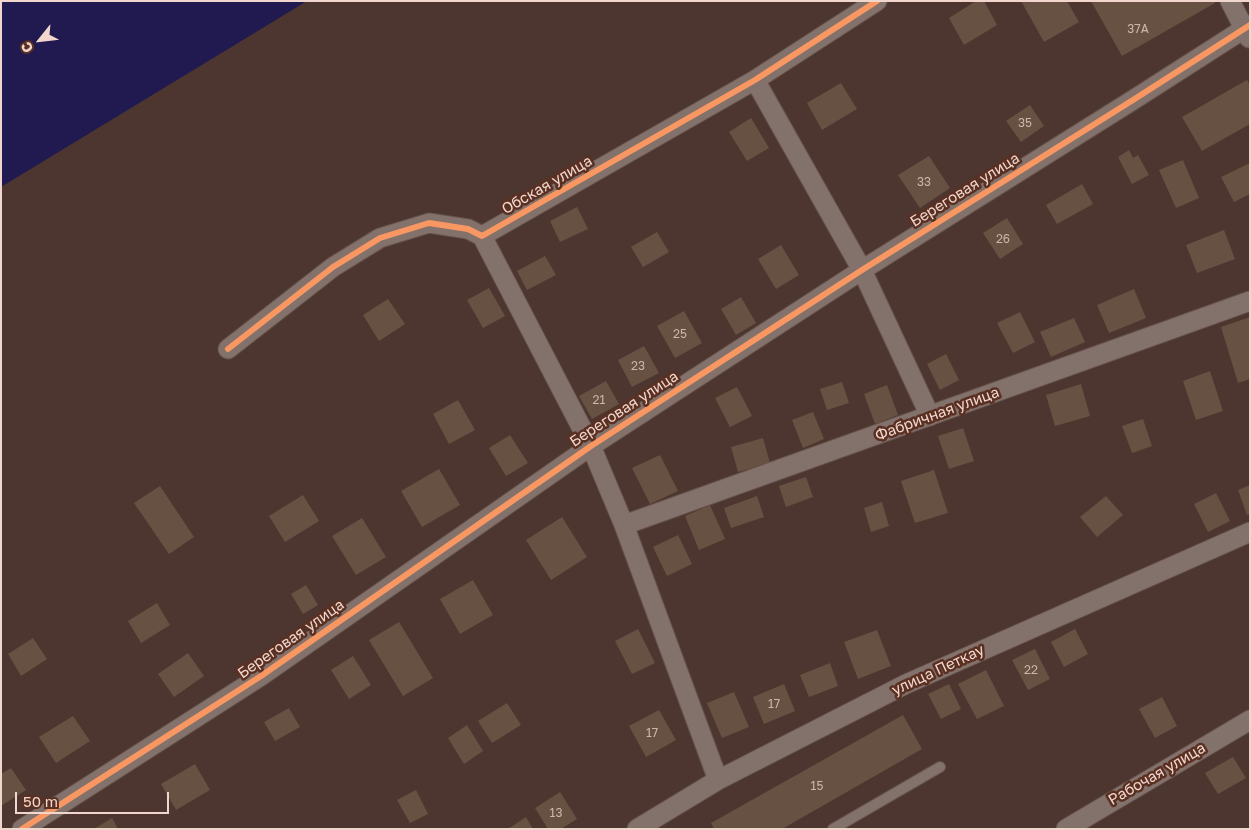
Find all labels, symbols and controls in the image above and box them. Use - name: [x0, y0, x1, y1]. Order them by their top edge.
- north arrow: [15, 15, 65, 65]
- house number: 37А: [1127, 22, 1149, 36]
- text: С: [17, 39, 36, 56]
- house number: 35: [1018, 116, 1032, 130]
- street label: Береговая улица: [907, 149, 1023, 231]
- street label: Обская улица: [499, 152, 595, 218]
- house number: 33: [917, 175, 931, 189]
- house number: 26: [996, 232, 1010, 246]
- house number: 25: [673, 327, 687, 341]
- house number: 23: [631, 359, 645, 373]
- street label: Береговая улица: [566, 367, 682, 451]
- street label: Фабричная улица: [872, 383, 1002, 445]
- house number: 21: [593, 393, 605, 407]
- street label: Береговая улица: [234, 596, 348, 682]
- street label: улица Петкау: [889, 641, 987, 699]
- house number: 22: [1024, 663, 1038, 677]
- house number: 17: [768, 697, 780, 711]
- house number: 17: [646, 726, 658, 740]
- street label: Рабочая улица: [1105, 739, 1209, 809]
- house number: 15: [811, 779, 823, 793]
- scale bar: [18, 782, 171, 814]
- text: 50 m: [23, 792, 58, 810]
- house number: 13: [550, 806, 562, 820]

